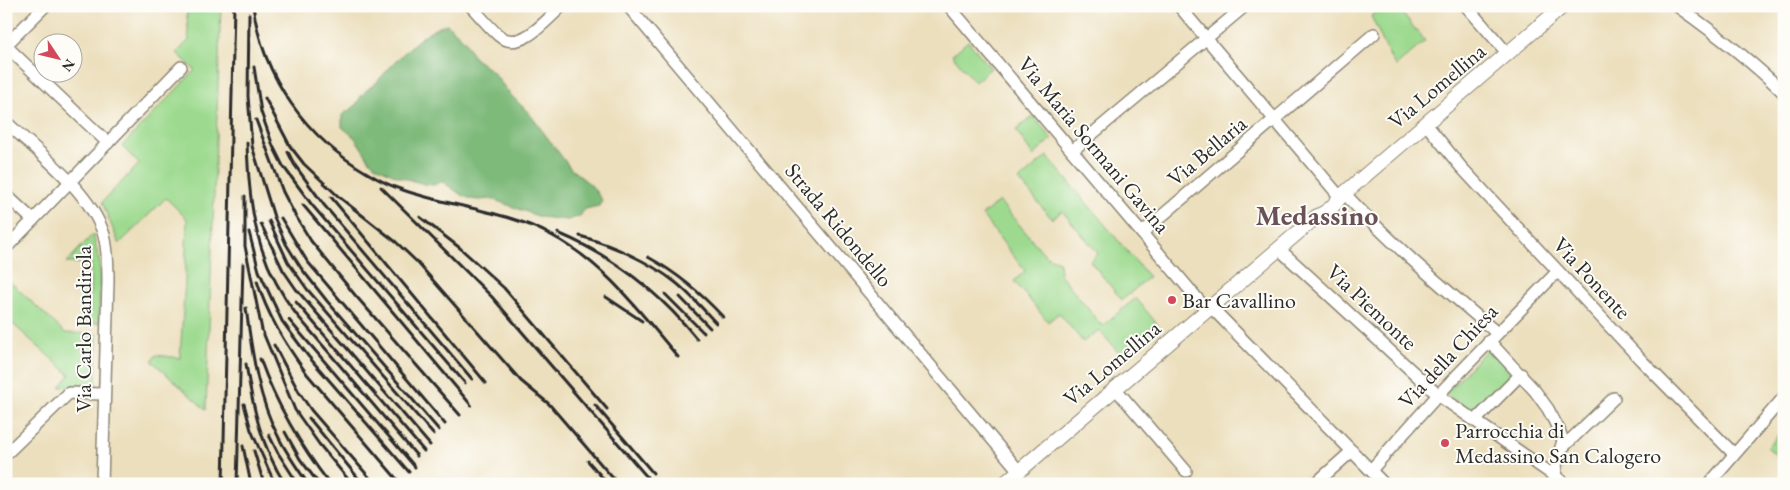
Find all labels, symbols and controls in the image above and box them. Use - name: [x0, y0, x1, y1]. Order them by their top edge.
- north arrow: [32, 32, 82, 82]
- street label: Via Lomellina: [1382, 37, 1492, 135]
- street label: Via Maria Sormani Gavina: [1011, 50, 1177, 240]
- text: N: [58, 56, 79, 76]
- street label: Via Bellaria: [1161, 109, 1253, 193]
- street label: Strada Ridondello: [779, 157, 899, 293]
- district label: Medassino: [1256, 197, 1378, 233]
- street label: Via Ponente: [1547, 231, 1638, 326]
- street label: Via Carlo Bandirola: [69, 245, 98, 413]
- street label: Via Piemonte: [1320, 257, 1424, 357]
- place label: Bar Cavallino: [1182, 286, 1296, 315]
- marker: Bar Cavallino: [1166, 294, 1178, 306]
- street label: Via della Chiesa: [1392, 297, 1504, 415]
- street label: Via Lomellina: [1057, 314, 1167, 412]
- place label: Parrocchia di Medassino San Calogero: [1455, 416, 1661, 470]
- marker: Parrocchia di Medassino San Calogero: [1439, 437, 1451, 449]

